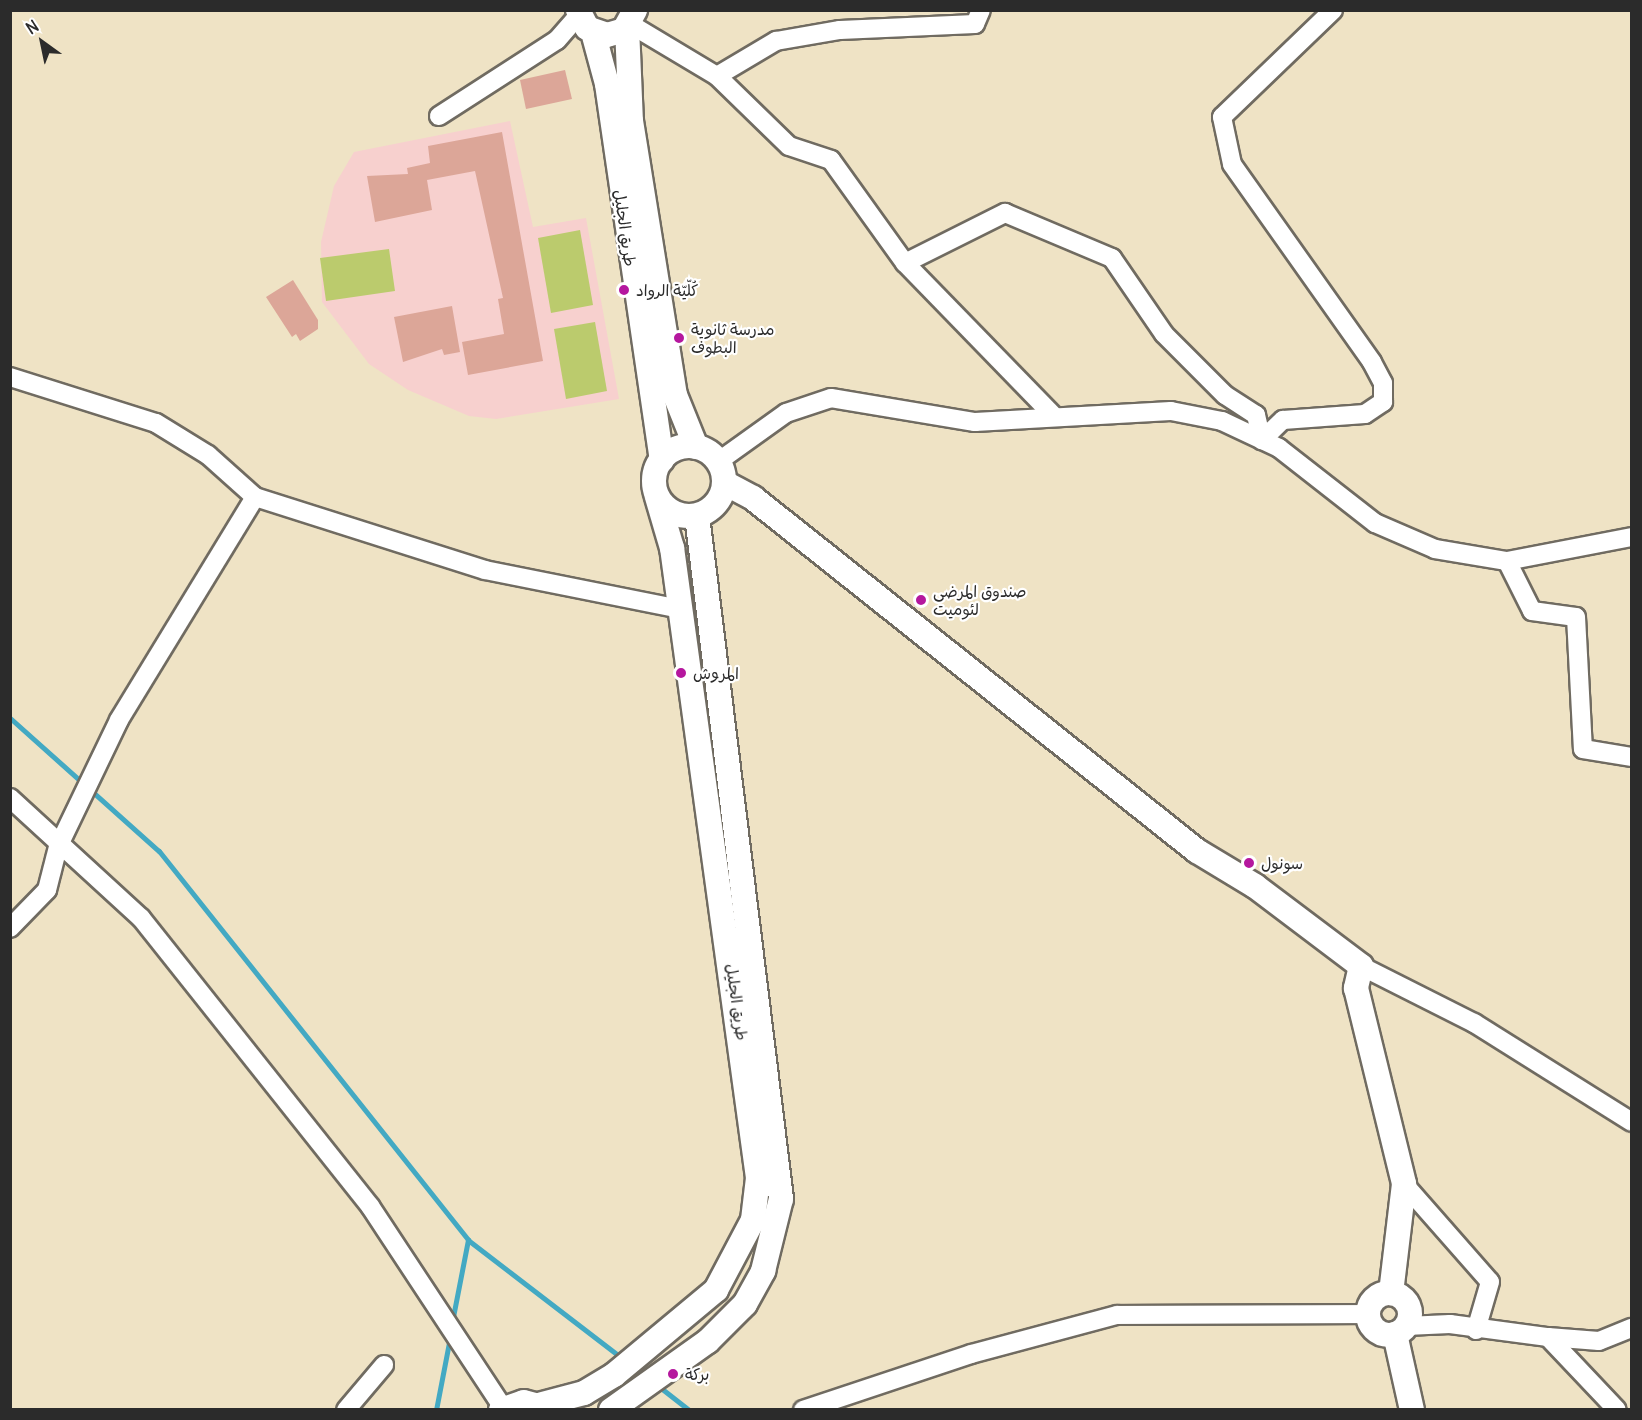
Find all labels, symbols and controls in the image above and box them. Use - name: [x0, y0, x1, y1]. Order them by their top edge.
- north arrow: [12, 12, 72, 72]
- text: N: [22, 16, 42, 38]
- street label: طريق الجليل: [610, 188, 640, 268]
- place label: كُلّيّة الرواد: [636, 280, 698, 300]
- marker: كُلّيّة الرواد: [617, 283, 631, 297]
- place label: مدرسة ثانوية البطوف: [691, 319, 774, 357]
- marker: مدرسة ثانوية البطوف: [672, 331, 686, 345]
- place label: صندوق المرضى لئوميت: [933, 581, 1027, 619]
- marker: صندوق المرضى لئوميت: [914, 593, 928, 607]
- place label: المروش: [693, 663, 739, 683]
- marker: المروش: [674, 666, 688, 680]
- place label: سونول: [1261, 853, 1303, 873]
- marker: سونول: [1242, 856, 1256, 870]
- street label: طريق الجليل: [722, 962, 752, 1042]
- place label: بركة: [685, 1364, 710, 1384]
- marker: بركة: [666, 1367, 680, 1381]

